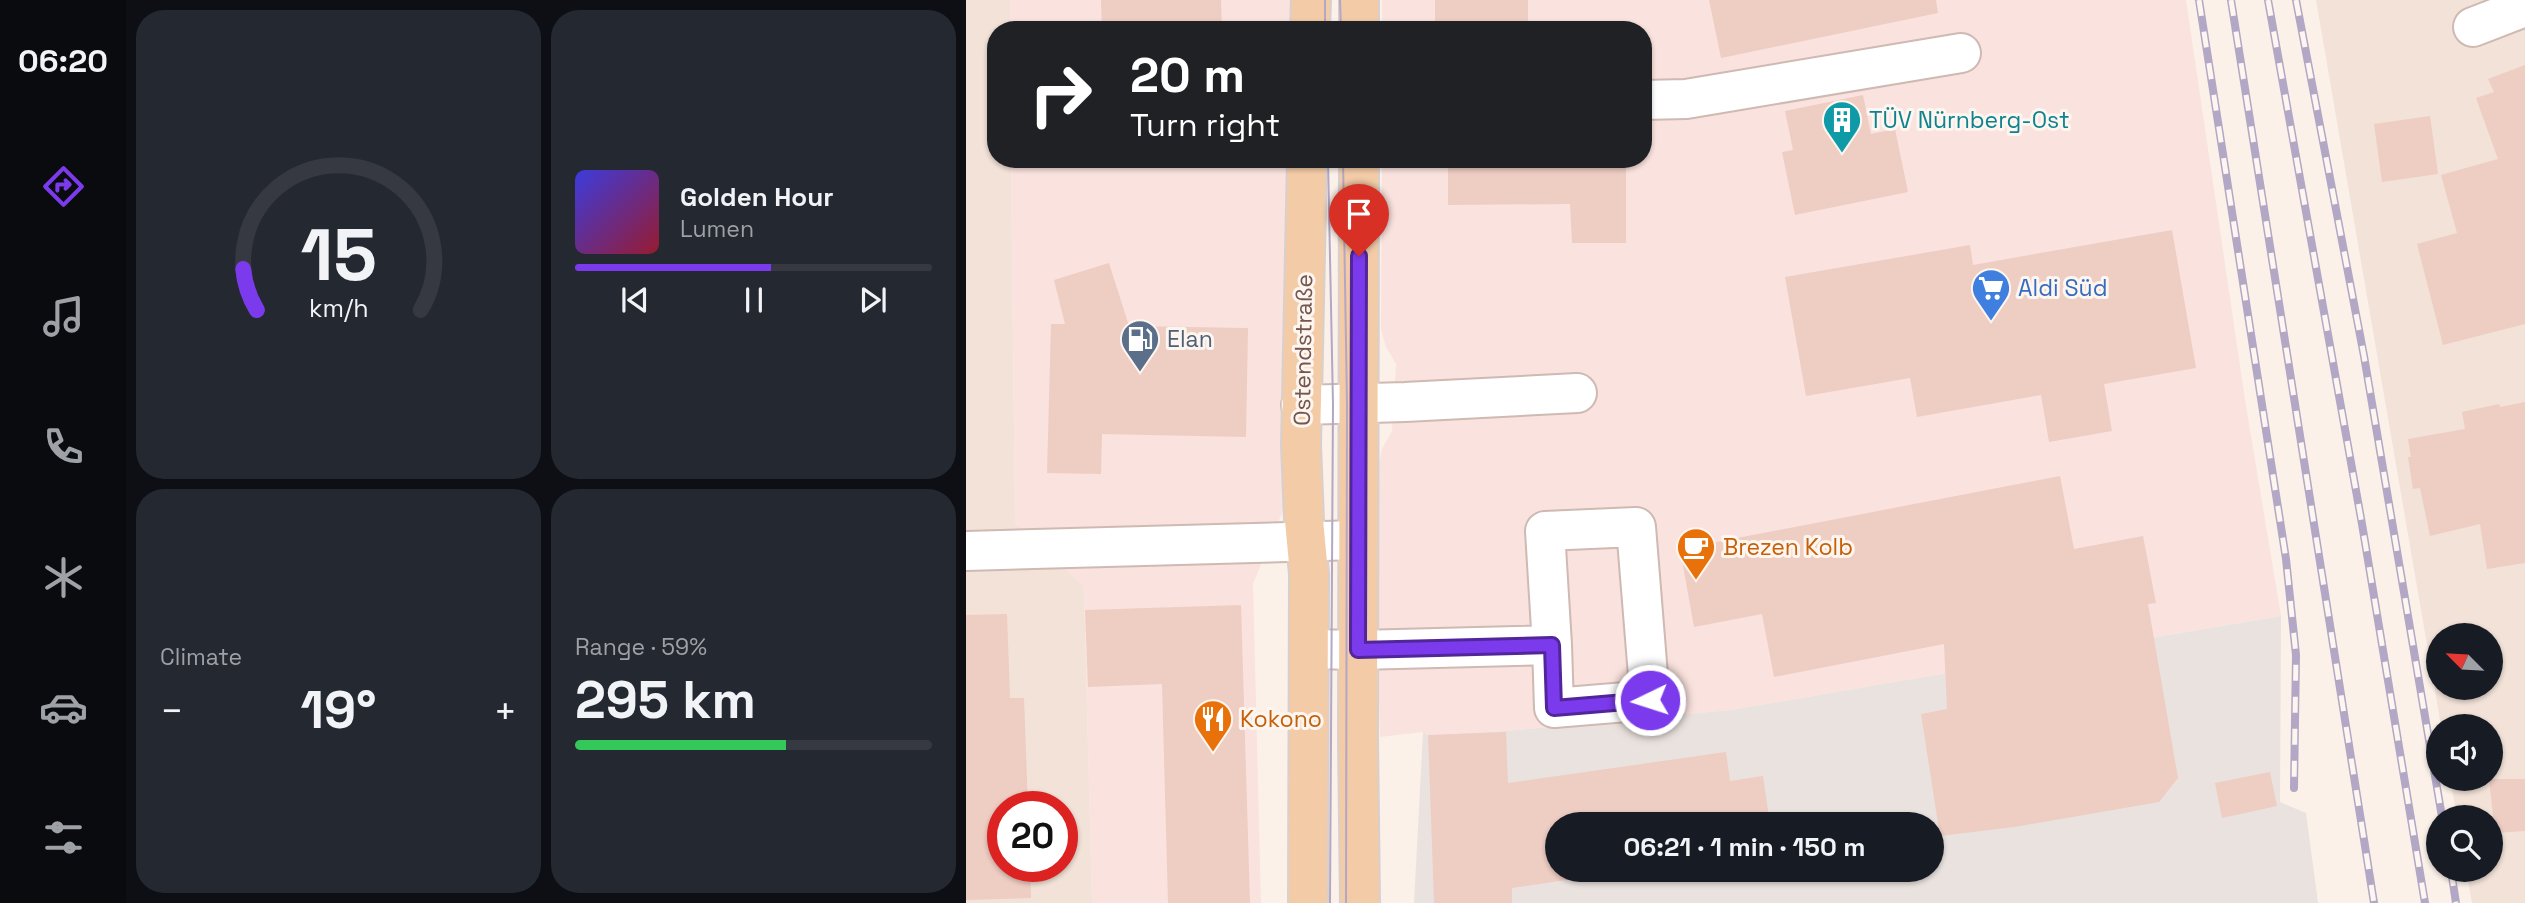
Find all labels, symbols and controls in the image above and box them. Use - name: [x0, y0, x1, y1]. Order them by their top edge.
- text: 06:20: [18, 41, 108, 81]
- text: 20 m: [1130, 44, 1245, 106]
- icon: right: [1015, 49, 1106, 140]
- building icon: TÜV Nürnberg-Ost: [1821, 99, 1863, 154]
- text: Turn right: [1130, 105, 1280, 145]
- place label: TÜV Nürnberg-Ost: [1869, 105, 2070, 135]
- icon: directions: [39, 162, 88, 211]
- text: Golden Hour: [680, 180, 834, 214]
- pin: [1329, 184, 1389, 256]
- icon: arrive: [1340, 195, 1378, 233]
- text: 15: [300, 209, 377, 302]
- text: Lumen: [680, 214, 754, 244]
- supermarket icon: Aldi Süd: [1970, 267, 2012, 322]
- place label: Aldi Süd: [2018, 273, 2107, 303]
- street label: Ostendstraße: [1287, 274, 1319, 426]
- icon: previous: [616, 281, 654, 319]
- icon: pause: [735, 281, 773, 319]
- icon: next: [854, 281, 892, 319]
- icon: music: [39, 292, 88, 341]
- text: km/h: [309, 292, 368, 324]
- fuel station icon: Elan: [1119, 318, 1161, 373]
- place label: Elan: [1167, 324, 1213, 354]
- icon: phone: [39, 422, 88, 471]
- cafe icon: Brezen Kolb: [1675, 526, 1717, 581]
- place label: Brezen Kolb: [1723, 532, 1853, 562]
- icon: climate: [39, 553, 88, 602]
- north arrow: [2426, 623, 2502, 700]
- map controls: [2426, 623, 2503, 882]
- text: Range · 59%: [575, 632, 707, 662]
- text: Climate: [160, 642, 242, 672]
- position arrow: [1613, 663, 1687, 737]
- text: 295 km: [575, 667, 756, 733]
- text: 19°: [300, 677, 377, 743]
- icon: car: [39, 683, 88, 732]
- text: −: [160, 687, 184, 735]
- text: +: [493, 687, 517, 735]
- restaurant icon: Kokono: [1192, 698, 1234, 753]
- place label: Kokono: [1240, 704, 1322, 734]
- button: sound: [2426, 714, 2503, 791]
- speed limit sign: 20: [987, 791, 1078, 882]
- button: search: [2426, 805, 2503, 882]
- icon: filters: [39, 813, 88, 862]
- text: 06:21 · 1 min · 150 m: [1623, 830, 1866, 864]

